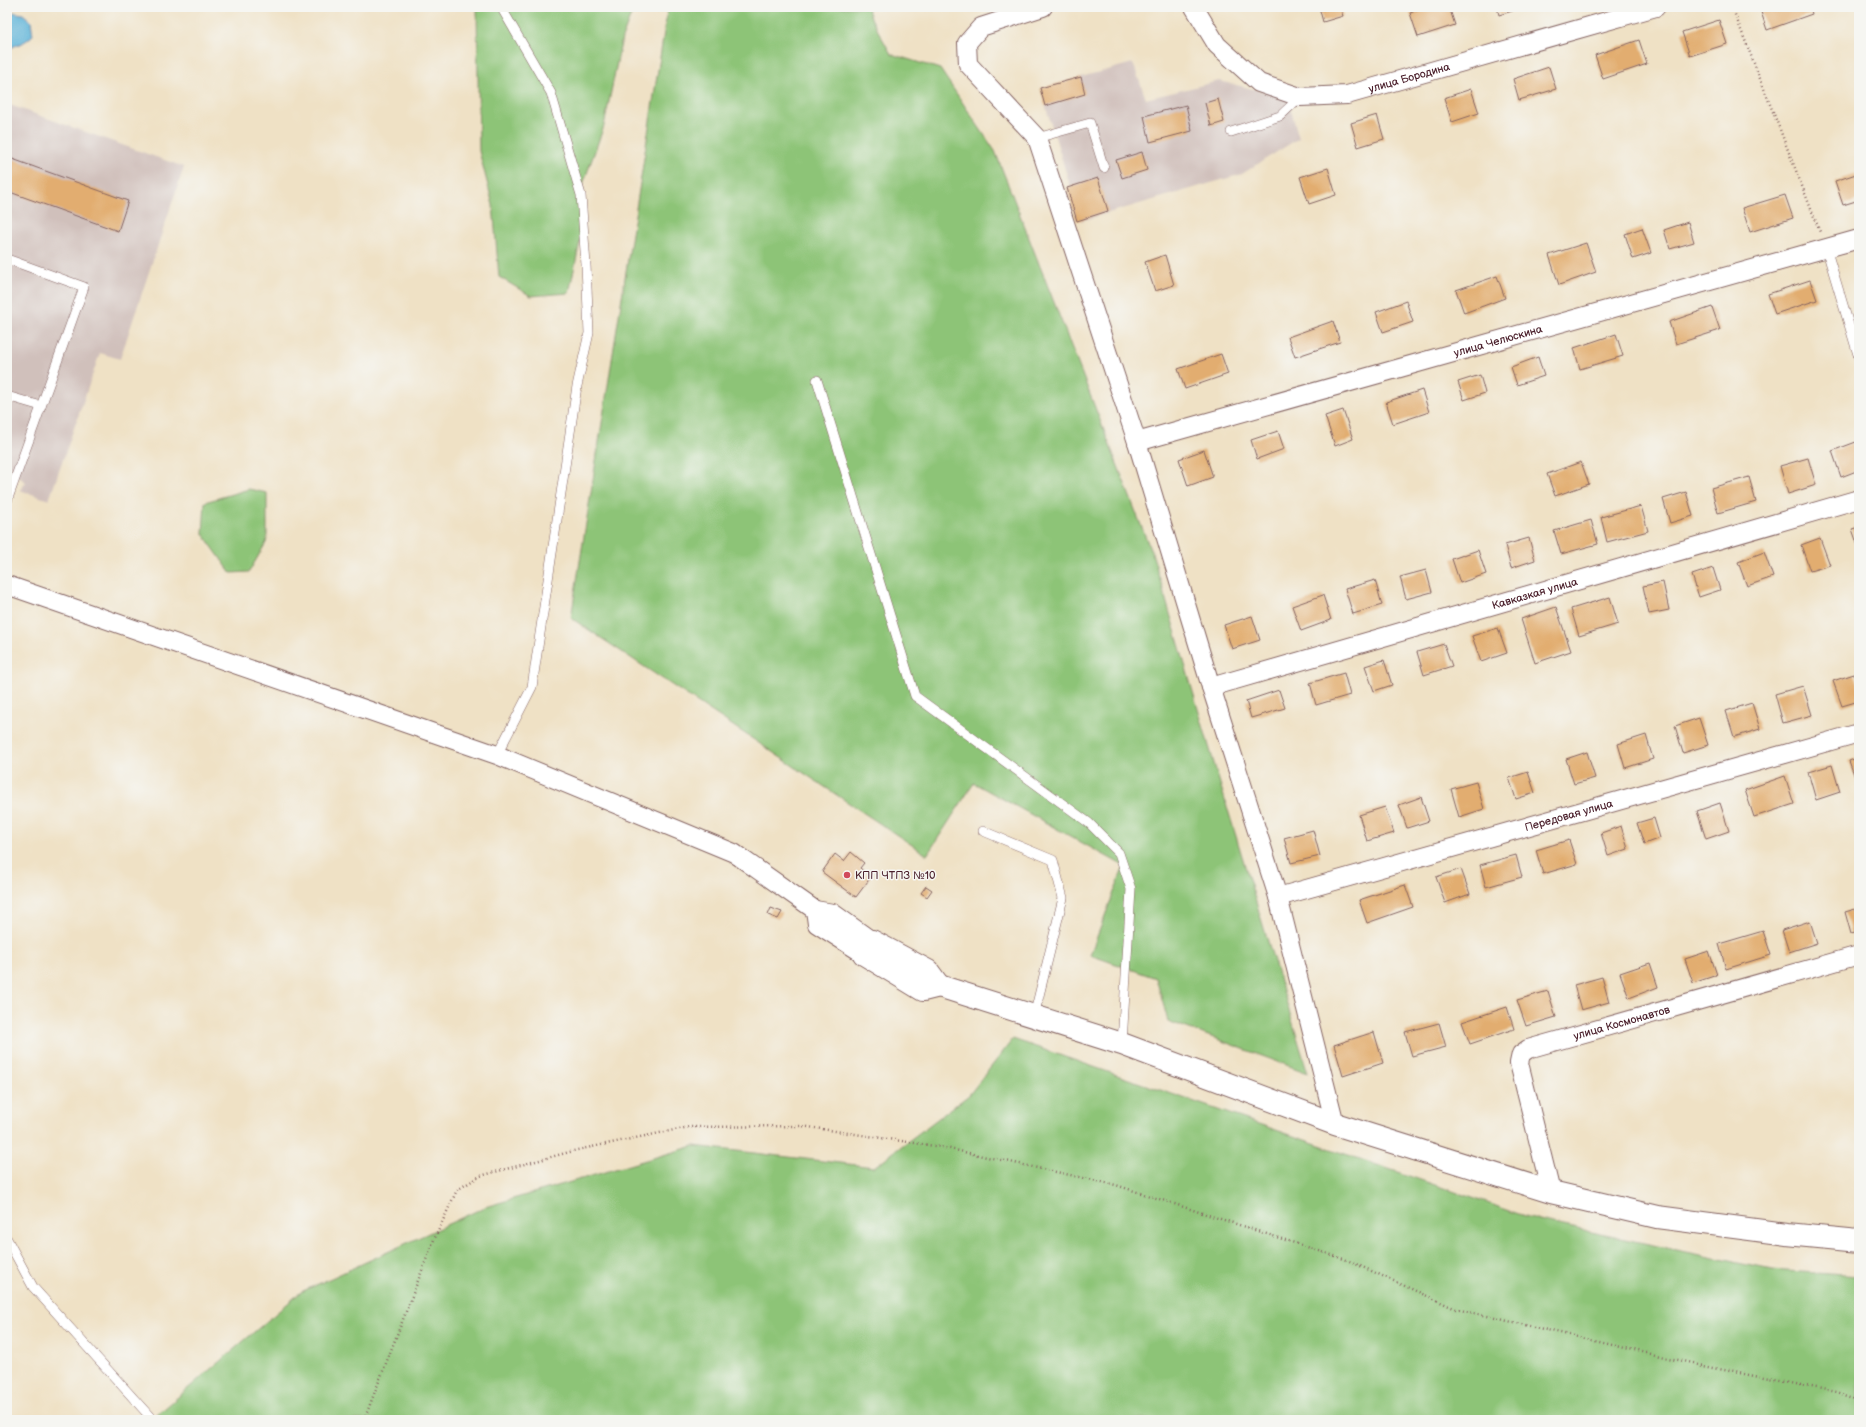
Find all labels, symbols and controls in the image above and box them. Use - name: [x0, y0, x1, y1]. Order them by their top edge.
- street label: улица Бородина: [1367, 59, 1452, 95]
- street label: улица Челюскина: [1452, 322, 1544, 359]
- street label: Кавказкая улица: [1490, 574, 1579, 612]
- street label: Передовая улица: [1523, 796, 1615, 834]
- place label: КПП ЧТПЗ №10: [855, 869, 936, 882]
- marker: КПП ЧТПЗ №10: [842, 870, 852, 880]
- street label: улица Космонавтов: [1572, 1002, 1672, 1042]

